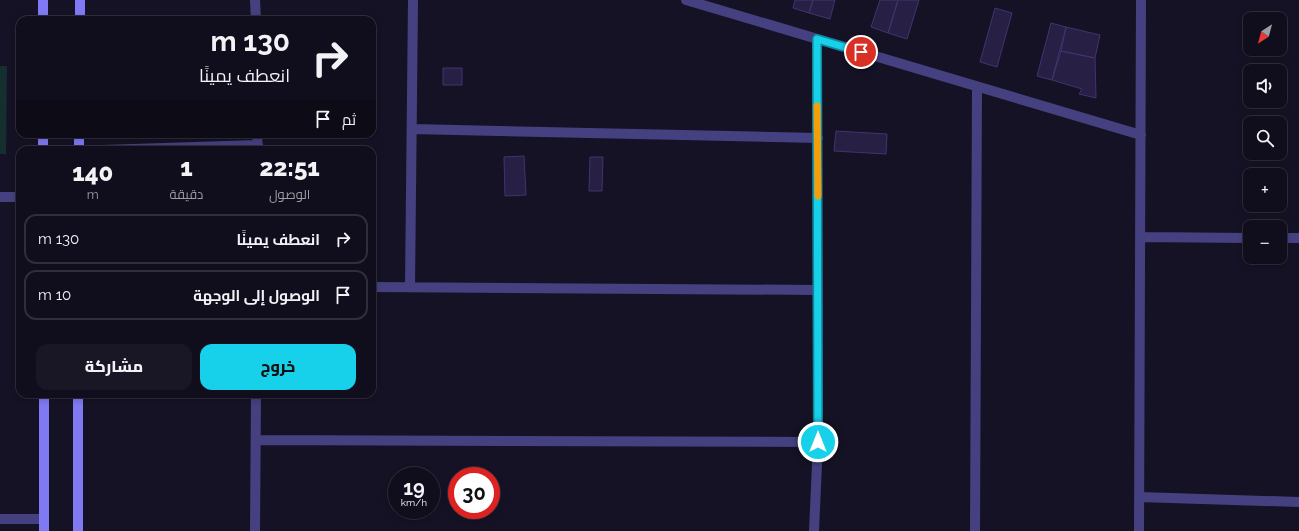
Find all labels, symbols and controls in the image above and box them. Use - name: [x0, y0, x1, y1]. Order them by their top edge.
- north arrow: [1243, 12, 1287, 56]
- map controls: [1243, 12, 1287, 264]
- text: 130 m: [211, 25, 290, 58]
- icon: right: [304, 32, 356, 84]
- pin: [844, 35, 878, 69]
- icon: arrive: [850, 41, 872, 63]
- button: sound: [1243, 64, 1287, 108]
- text: انعطف يمينًا: [199, 65, 290, 86]
- icon: arrive: [312, 108, 334, 130]
- text: ثم: [342, 111, 356, 129]
- button: search: [1243, 116, 1287, 160]
- text: 1: [180, 153, 193, 182]
- text: 22:51: [260, 153, 320, 182]
- text: 140: [72, 158, 113, 187]
- button: +: [1243, 168, 1287, 212]
- text: m: [87, 187, 99, 202]
- text: دقيقة: [169, 187, 203, 202]
- text: الوصول: [269, 187, 310, 202]
- button: −: [1243, 220, 1287, 264]
- icon: right: [332, 228, 354, 250]
- text: 130 m: [38, 230, 79, 248]
- text: انعطف يمينًا: [236, 231, 320, 249]
- icon: arrive: [332, 284, 354, 306]
- text: 10 m: [38, 286, 71, 304]
- text: الوصول إلى الوجهة: [193, 287, 320, 305]
- button: مشاركة: [36, 344, 192, 390]
- button: خروج: [200, 344, 356, 390]
- position arrow: [797, 421, 839, 463]
- speed limit sign: 30: [448, 467, 500, 519]
- text: 19: [403, 476, 425, 500]
- text: km/h: [401, 497, 427, 508]

